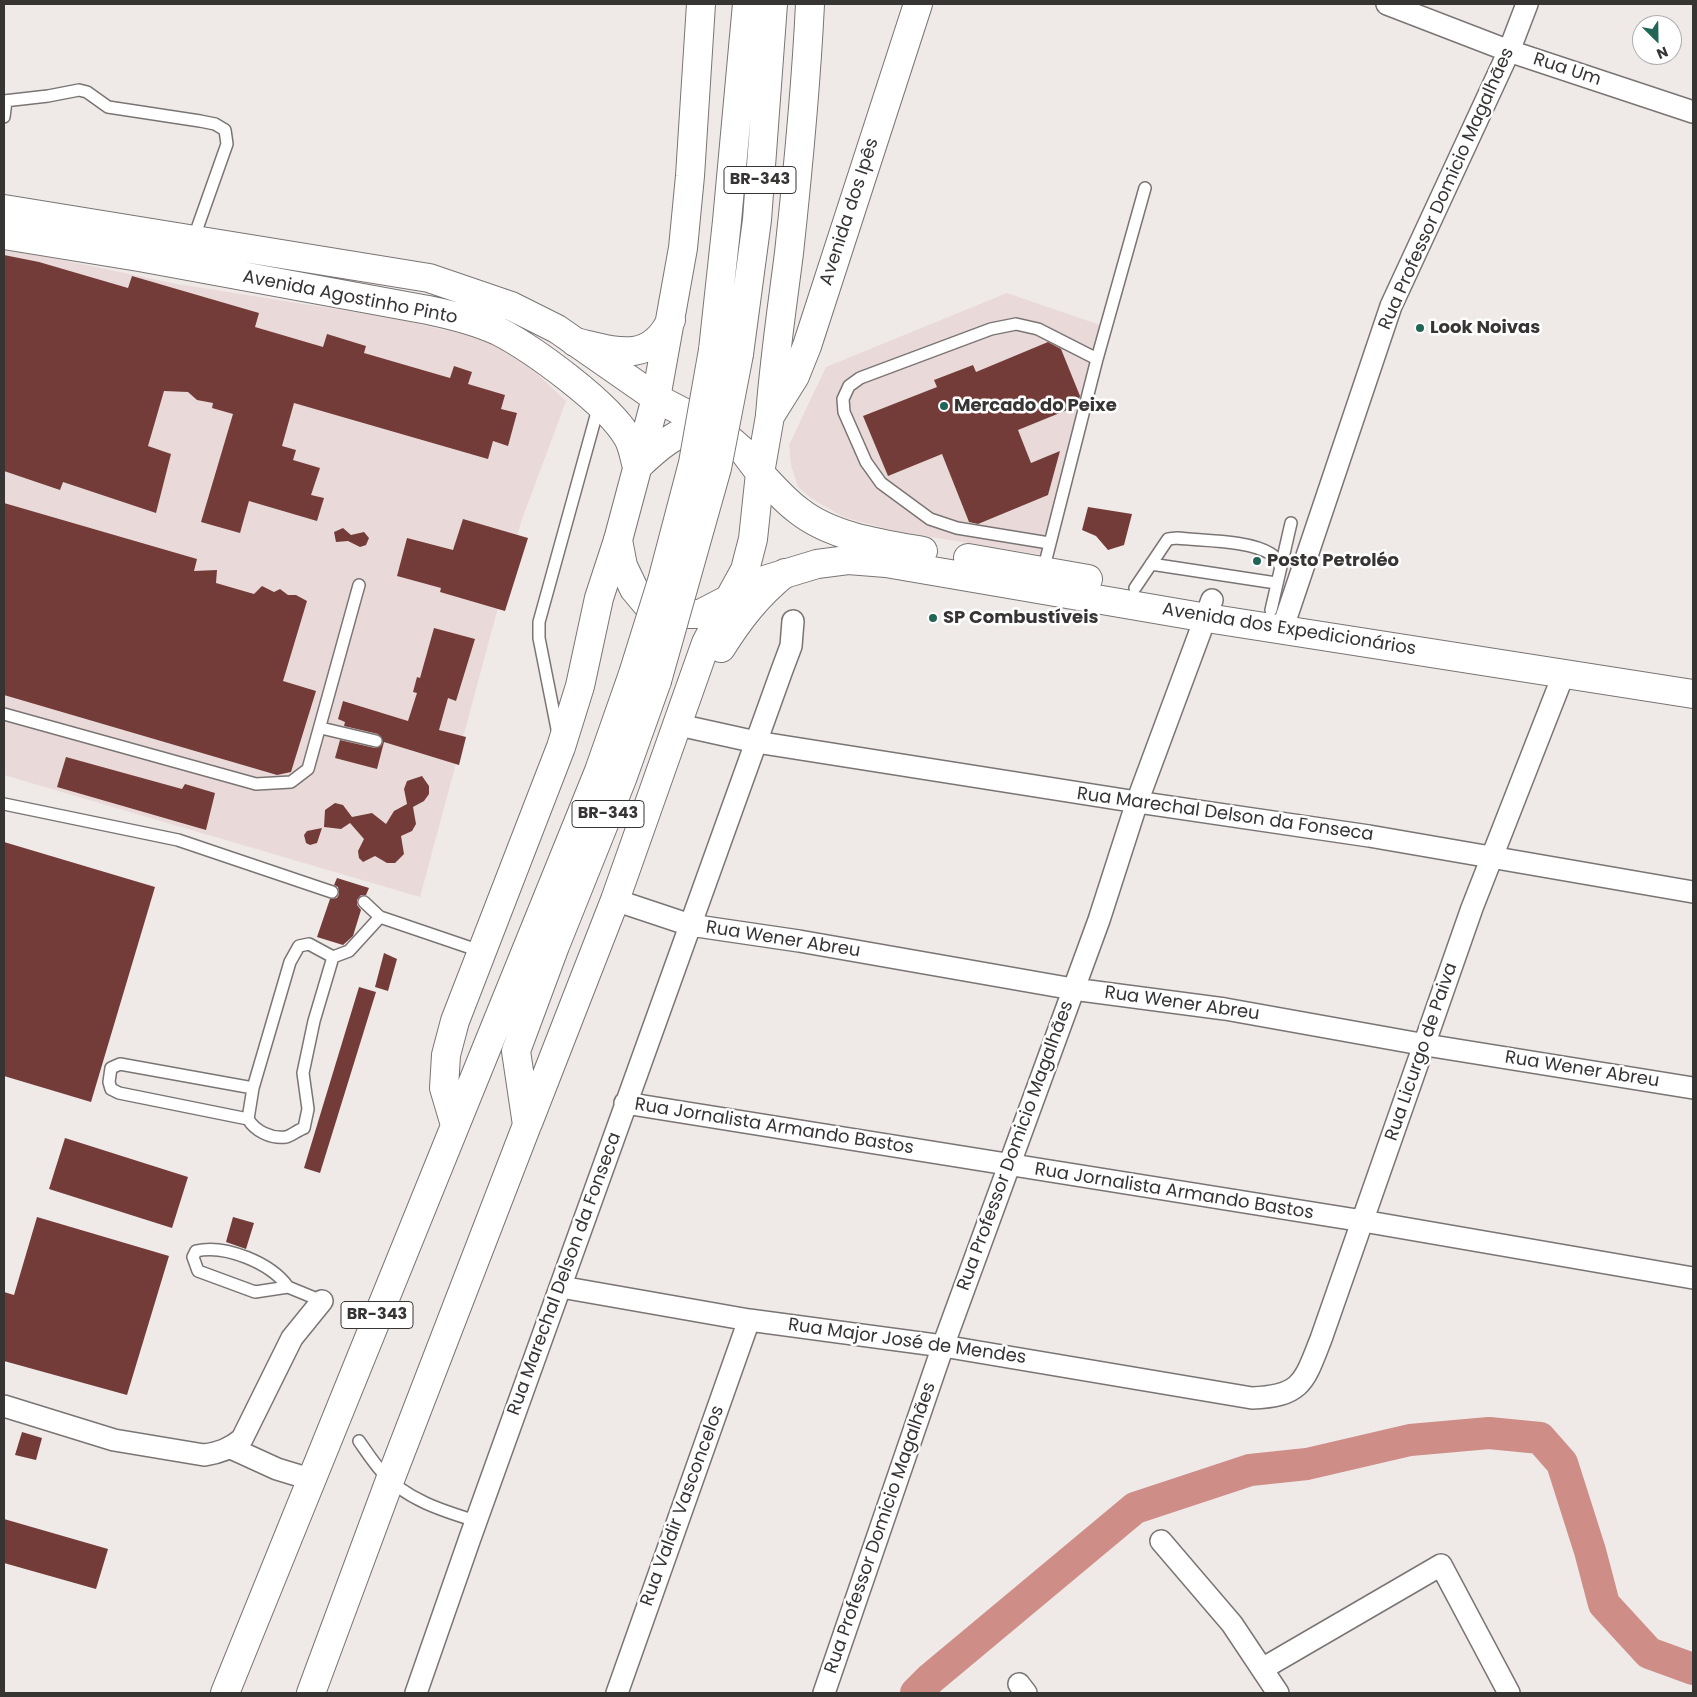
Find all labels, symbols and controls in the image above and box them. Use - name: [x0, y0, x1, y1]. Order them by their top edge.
- north arrow: [1632, 15, 1682, 65]
- text: N: [1654, 42, 1671, 64]
- street label: Rua Professor Domicio Magalhães: [1375, 45, 1519, 333]
- street label: Rua Um: [1530, 49, 1604, 91]
- street label: Avenida dos Ipês: [816, 136, 884, 288]
- road number: BR-343: [724, 166, 796, 194]
- street label: Avenida Agostinho Pinto: [241, 267, 459, 329]
- place label: Look Noivas: [1430, 317, 1540, 339]
- marker: Look Noivas: [1414, 322, 1426, 334]
- place label: Mercado do Peixe: [954, 395, 1117, 417]
- marker: Mercado do Peixe: [938, 400, 950, 412]
- place label: Posto Petroléo: [1267, 550, 1399, 572]
- marker: Posto Petroléo: [1251, 555, 1263, 567]
- street label: Avenida dos Expedicionários: [1161, 599, 1417, 661]
- place label: SP Combustíveis: [943, 607, 1099, 629]
- marker: SP Combustíveis: [927, 612, 939, 624]
- street label: Rua Marechal Delson da Fonseca: [1075, 783, 1375, 847]
- road number: BR-343: [572, 801, 644, 828]
- street label: Rua Wener Abreu: [704, 917, 862, 963]
- street label: Rua Licurgo de Paiva: [1381, 960, 1463, 1144]
- street label: Rua Wener Abreu: [1103, 982, 1261, 1026]
- street label: Rua Professor Domicio Magalhães: [953, 998, 1079, 1294]
- street label: Rua Wener Abreu: [1503, 1047, 1661, 1093]
- street label: Rua Jornalista Armando Bastos: [633, 1094, 915, 1160]
- street label: Rua Marechal Delson da Fonseca: [504, 1130, 626, 1418]
- street label: Rua Jornalista Armando Bastos: [1033, 1159, 1315, 1225]
- road number: BR-343: [341, 1302, 413, 1328]
- street label: Rua Major José de Mendes: [787, 1315, 1027, 1369]
- street label: Rua Professor Domicio Magalhães: [821, 1380, 941, 1676]
- street label: Rua Valdir Vasconcelos: [637, 1403, 729, 1609]

